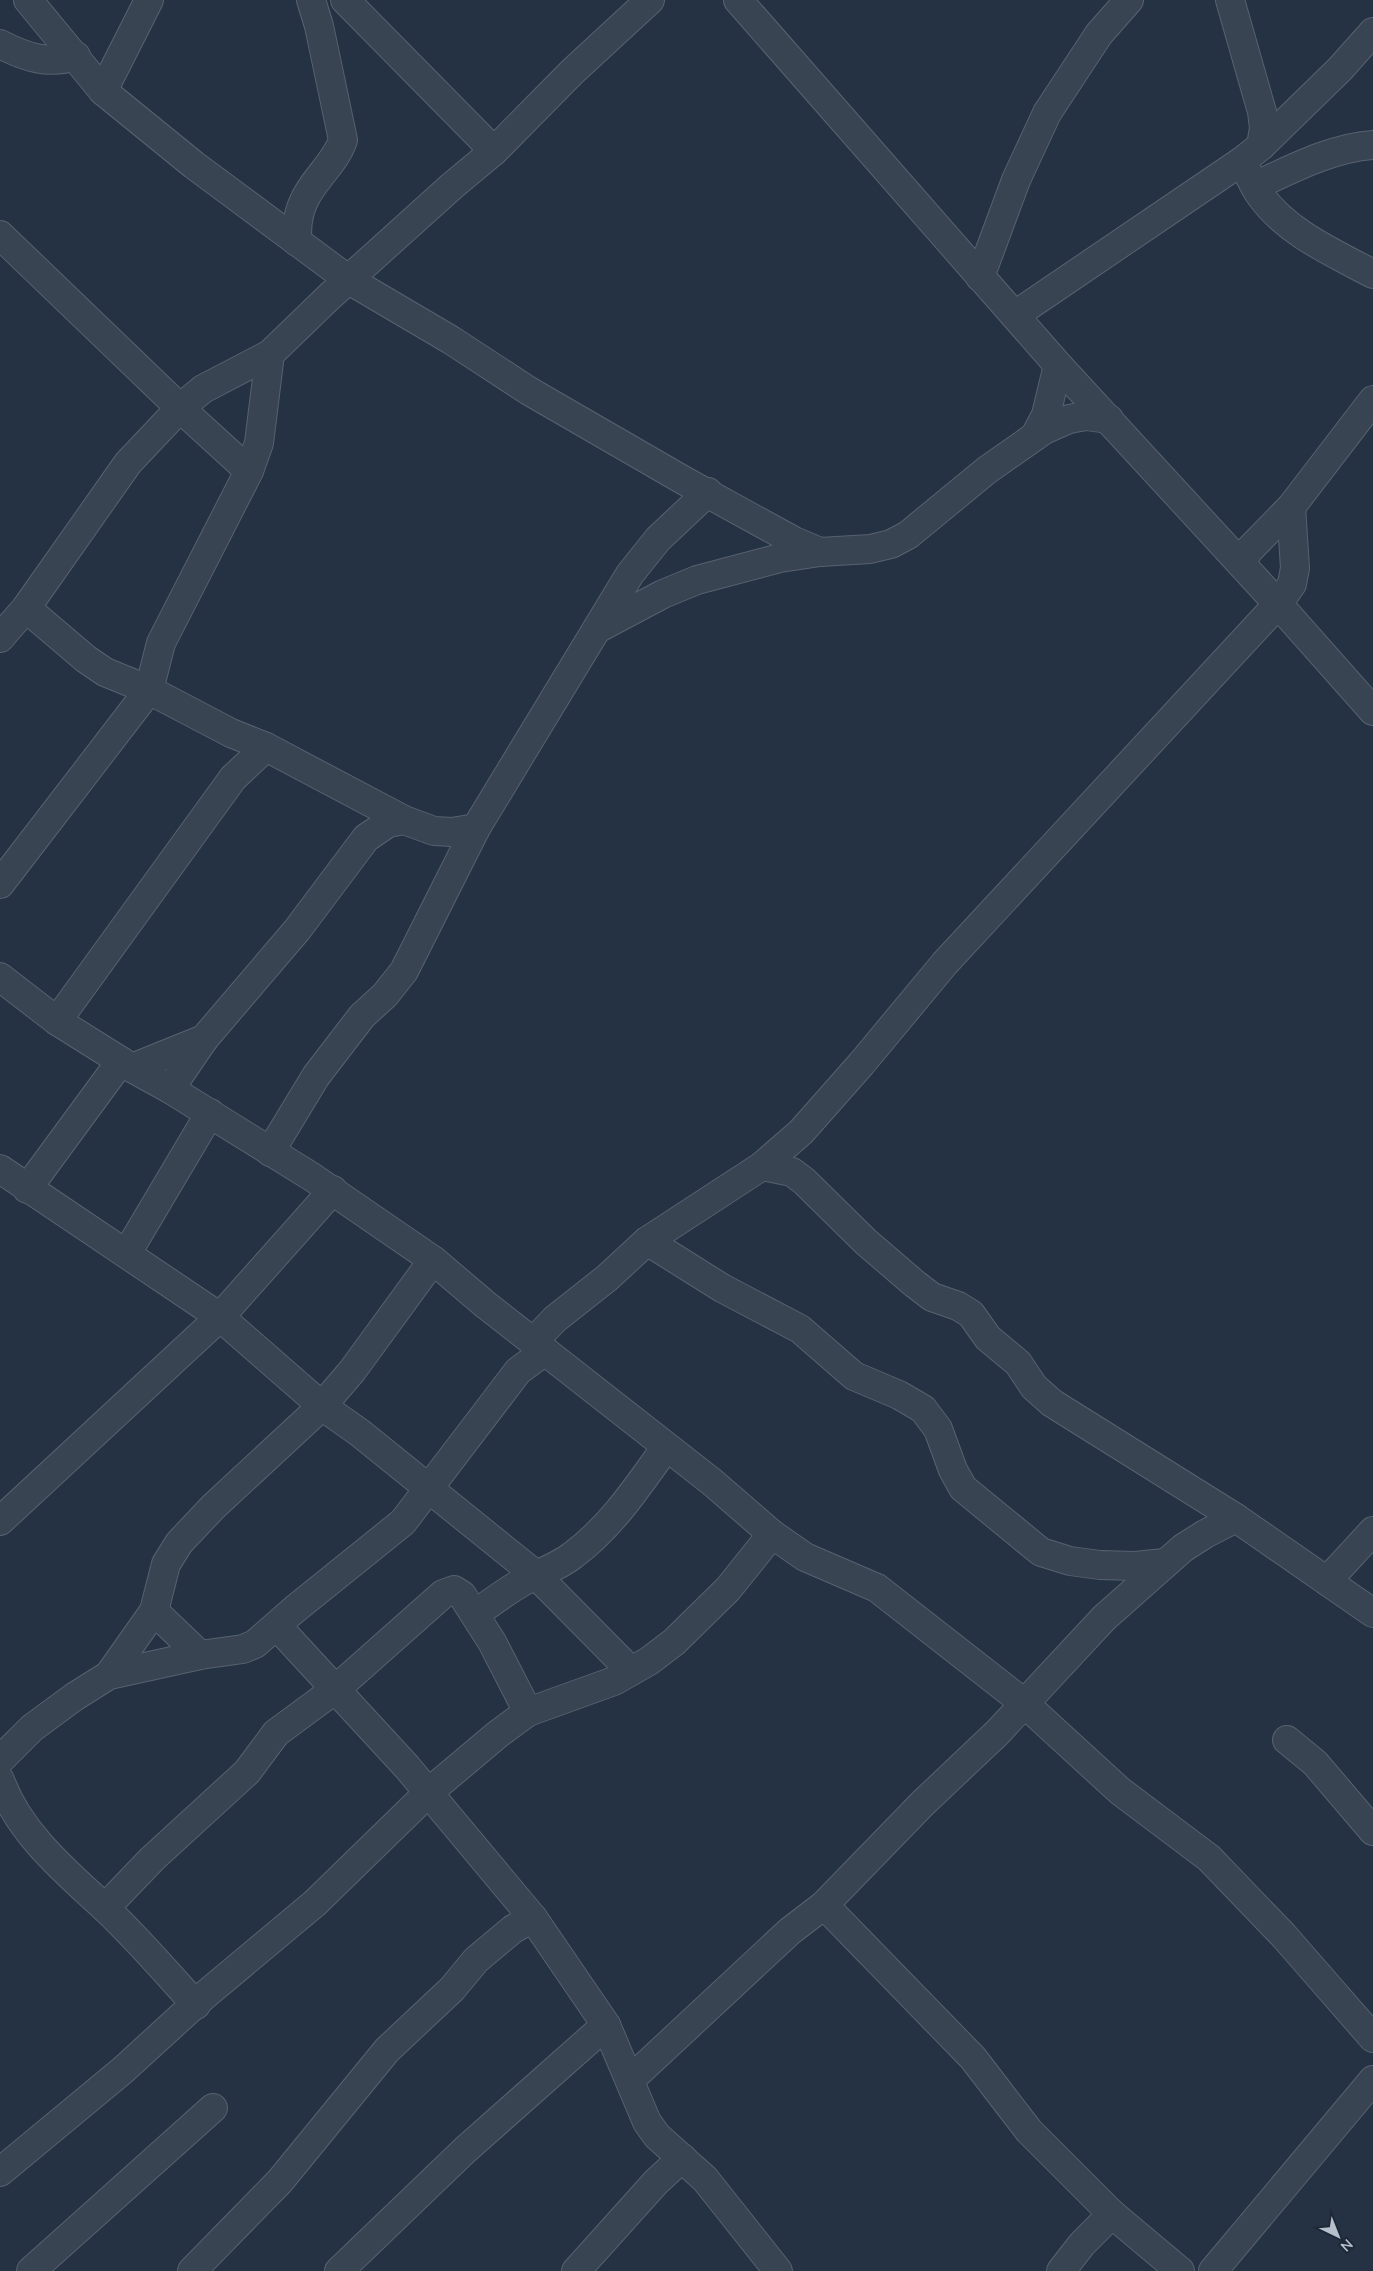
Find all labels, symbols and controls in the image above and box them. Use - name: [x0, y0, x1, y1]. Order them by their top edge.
- north arrow: [1313, 2211, 1363, 2261]
- text: N: [1336, 2235, 1357, 2256]

